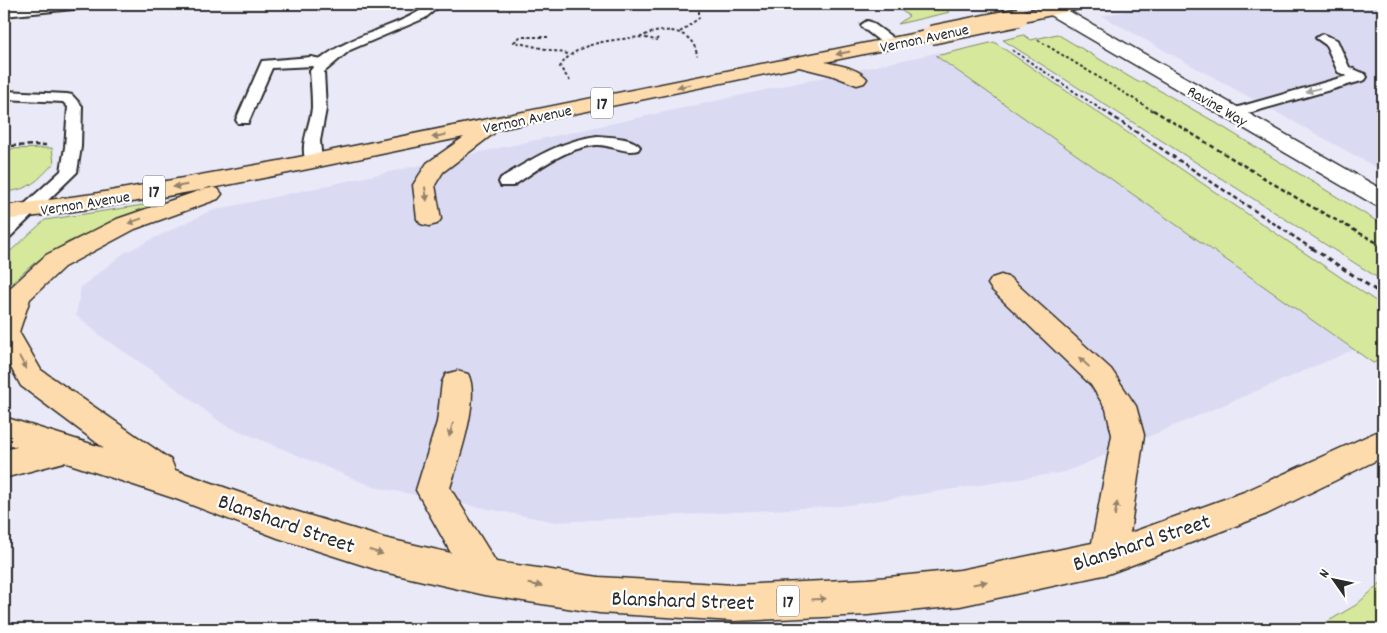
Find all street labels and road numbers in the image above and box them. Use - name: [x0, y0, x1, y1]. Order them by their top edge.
- street label: Vernon Avenue: [878, 19, 971, 60]
- street label: Ravine Way: [1182, 81, 1252, 134]
- road number: 17: [591, 88, 613, 119]
- street label: Vernon Avenue: [481, 100, 574, 141]
- road number: 17: [143, 176, 165, 207]
- street label: Vernon Avenue: [39, 186, 132, 223]
- street label: Blanshard Street: [213, 487, 358, 563]
- street label: Blanshard Street: [1069, 508, 1215, 581]
- street label: Blanshard Street: [611, 585, 755, 620]
- road number: 17: [777, 586, 799, 616]

